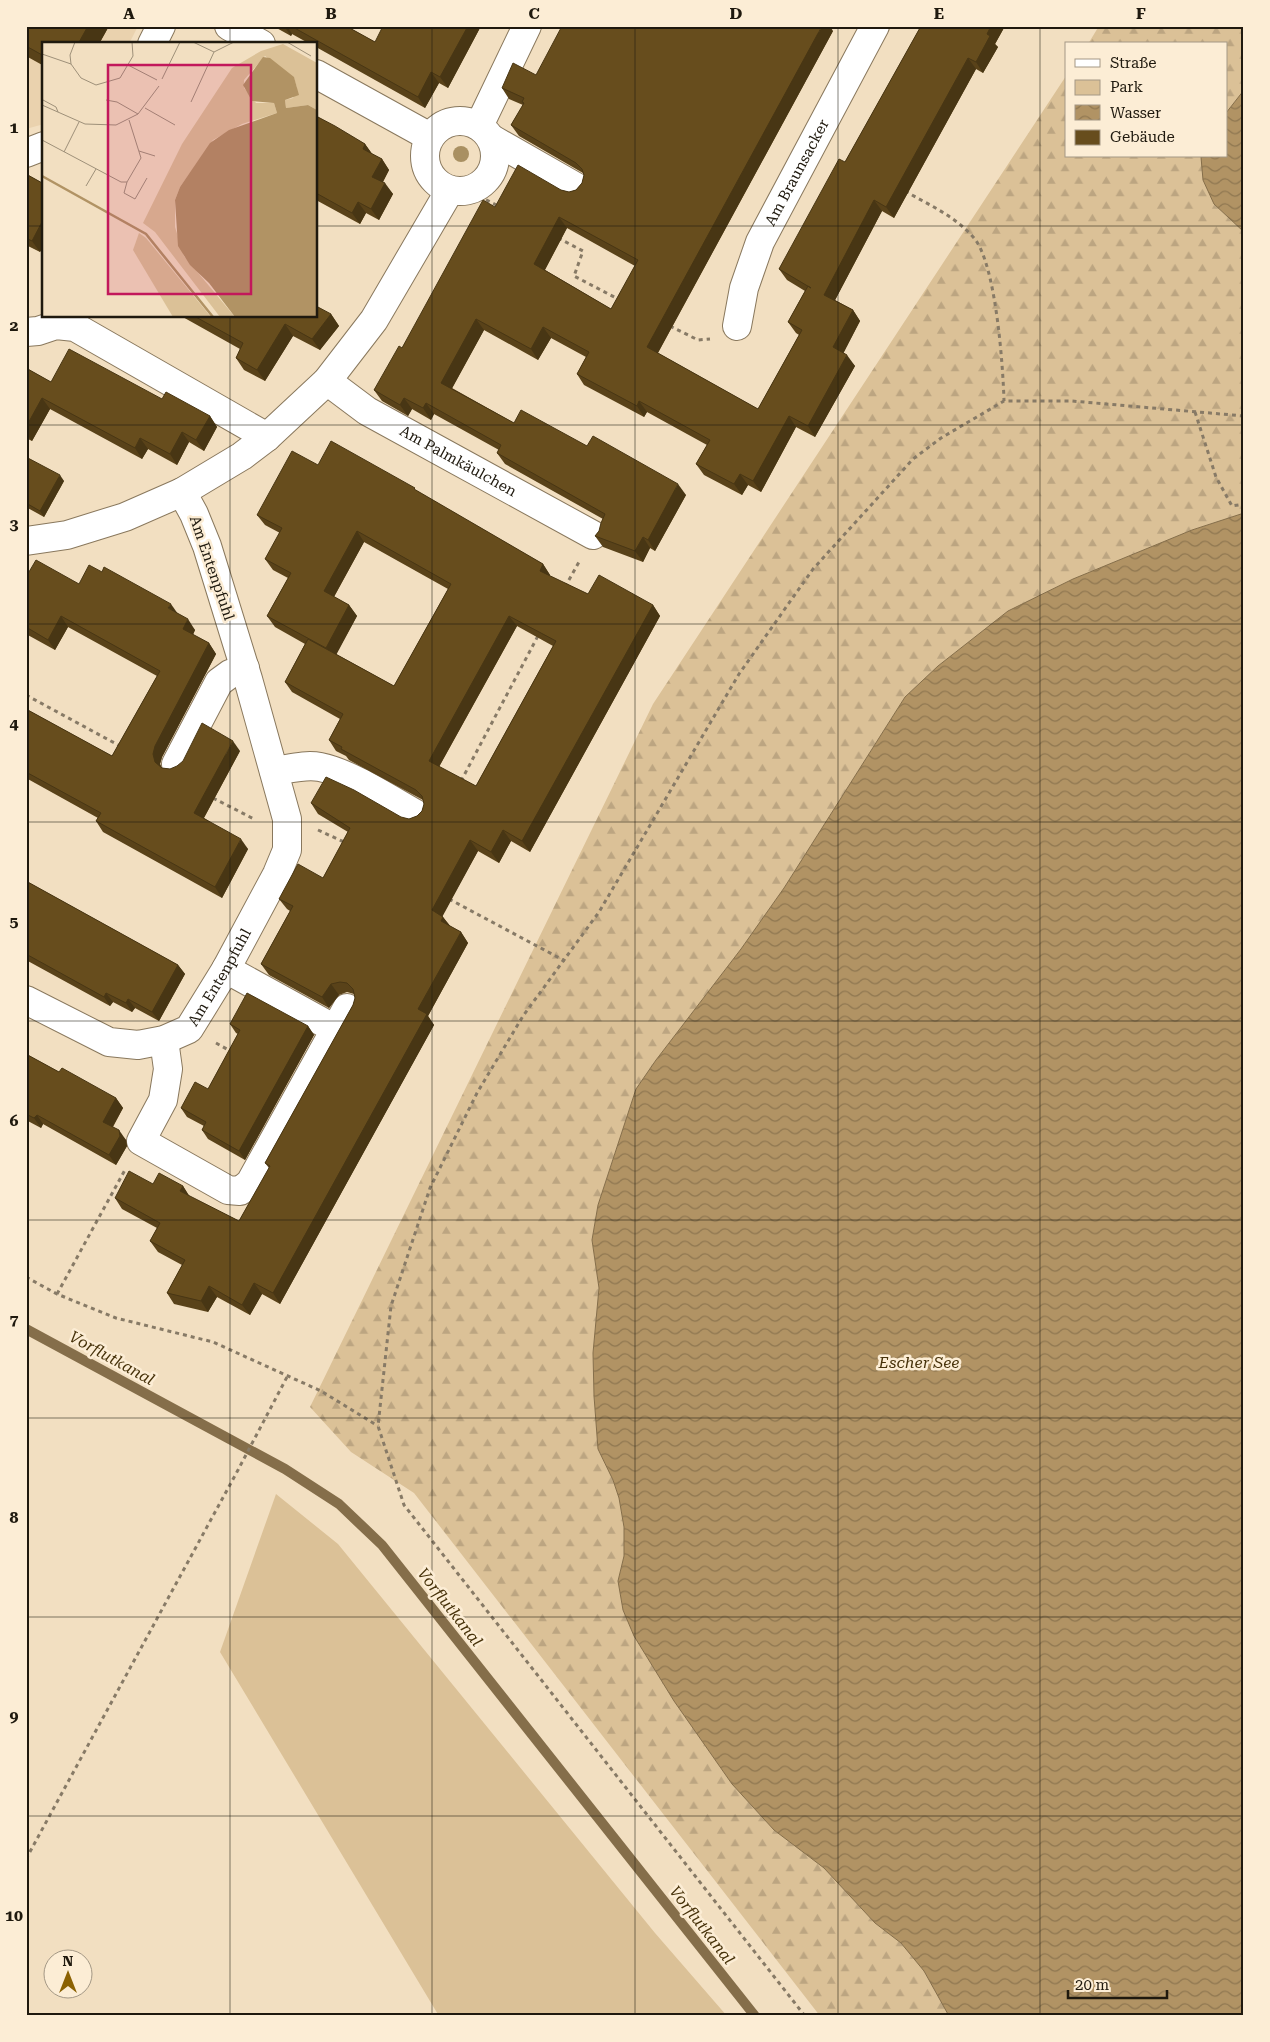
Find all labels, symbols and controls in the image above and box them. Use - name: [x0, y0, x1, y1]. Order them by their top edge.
- text: A: [123, 4, 135, 23]
- text: B: [325, 4, 337, 23]
- text: C: [528, 4, 540, 23]
- text: D: [730, 4, 743, 23]
- text: E: [934, 4, 944, 23]
- text: F: [1136, 4, 1146, 23]
- inset map: [42, 42, 318, 318]
- legend: [1065, 42, 1228, 158]
- text: Straße: [1110, 54, 1157, 72]
- text: Park: [1110, 78, 1144, 96]
- text: Wasser: [1110, 104, 1161, 122]
- street label: Am Braunsacker: [761, 116, 833, 229]
- text: 1: [10, 118, 19, 137]
- text: Gebäude: [1110, 128, 1175, 146]
- text: 2: [10, 316, 19, 335]
- street label: Am Palmkäulchen: [397, 422, 520, 500]
- street label: Am Entenpfuhl: [186, 513, 238, 623]
- text: 3: [10, 515, 19, 534]
- text: 4: [10, 714, 19, 733]
- text: 5: [10, 912, 19, 931]
- street label: Am Entenpfuhl: [184, 925, 255, 1029]
- text: 6: [10, 1111, 19, 1130]
- text: 7: [10, 1310, 19, 1329]
- water label: Vorflutkanal: [66, 1327, 158, 1389]
- water label: Escher See: [878, 1353, 959, 1372]
- text: 8: [10, 1508, 19, 1527]
- water label: Vorflutkanal: [413, 1564, 487, 1650]
- text: 9: [10, 1707, 19, 1726]
- water label: Vorflutkanal: [665, 1882, 739, 1968]
- text: 10: [5, 1906, 23, 1925]
- north arrow: [42, 1950, 92, 2000]
- text: N: [63, 1953, 74, 1969]
- scale bar: [1068, 1967, 1166, 1999]
- text: 20 m: [1075, 1976, 1110, 1994]

